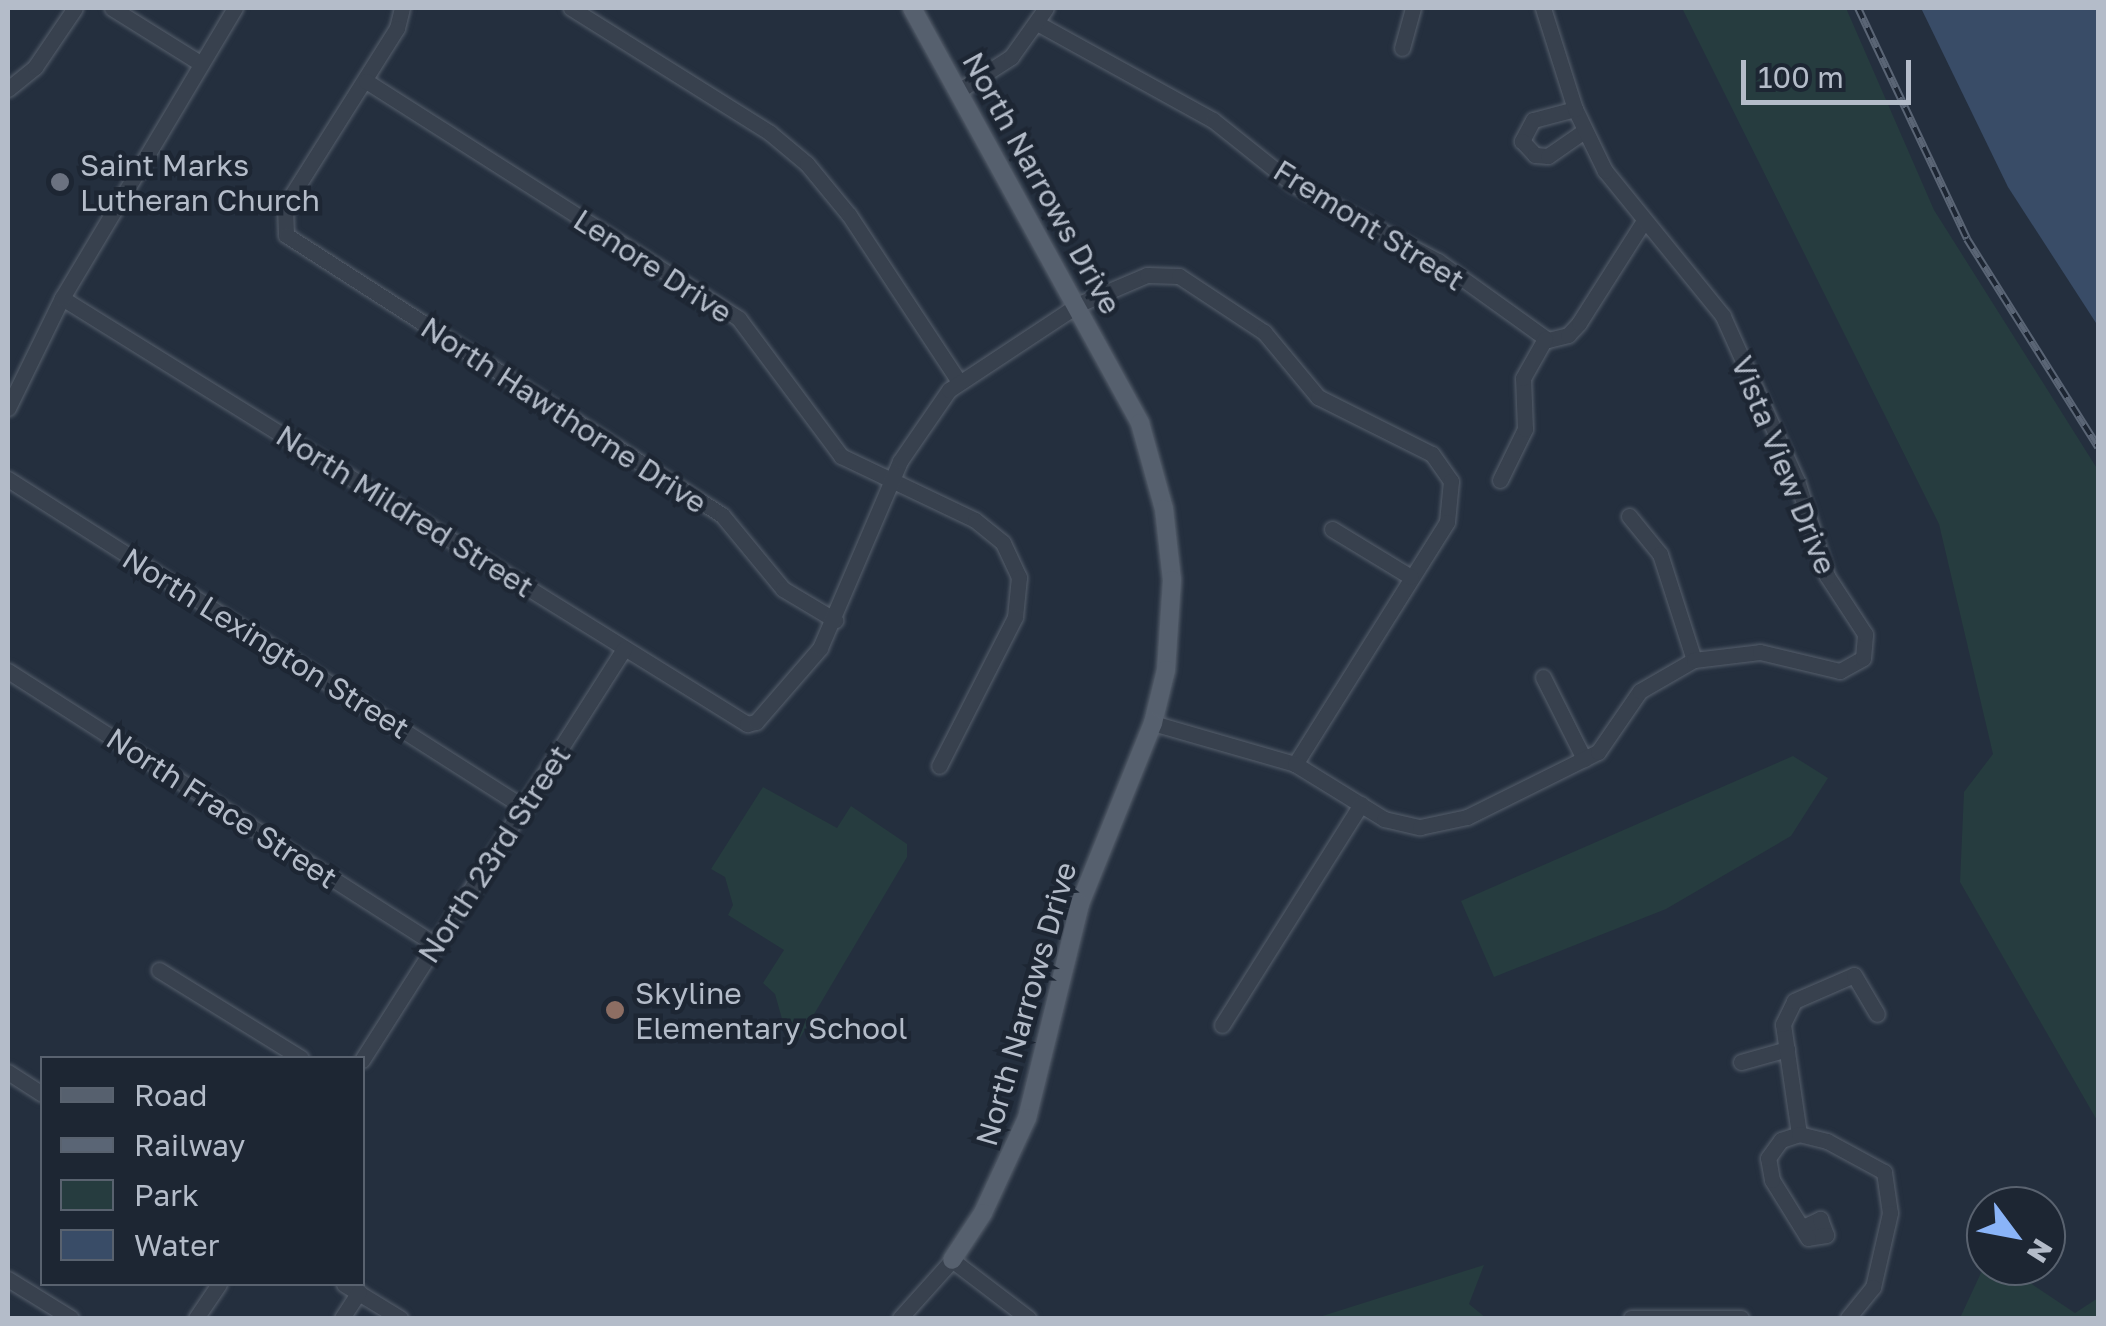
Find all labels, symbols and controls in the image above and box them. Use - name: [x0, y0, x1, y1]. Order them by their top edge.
- scale bar: [1746, 40, 1916, 102]
- street label: North Narrows Drive: [955, 46, 1129, 320]
- text: 100 m: [1758, 59, 1844, 95]
- place label: Saint Marks Lutheran Church: [80, 147, 320, 218]
- street label: Fremont Street: [1267, 152, 1471, 298]
- marker: Saint Marks Lutheran Church: [49, 171, 71, 193]
- street label: Lenore Drive: [567, 202, 739, 330]
- street label: North Hawthorne Drive: [414, 309, 714, 521]
- street label: Vista View Drive: [1724, 351, 1844, 579]
- street label: North Mildred Street: [270, 417, 540, 605]
- street label: North Lexington Street: [116, 540, 416, 746]
- street label: North Frace Street: [100, 720, 344, 896]
- street label: North 23rd Street: [410, 738, 578, 970]
- street label: North Narrows Drive: [968, 858, 1084, 1150]
- place label: Skyline Elementary School: [635, 975, 908, 1046]
- marker: Skyline Elementary School: [604, 999, 626, 1021]
- legend: [40, 1056, 365, 1286]
- text: Road: [134, 1077, 208, 1113]
- text: Railway: [134, 1127, 245, 1163]
- text: Park: [134, 1177, 199, 1213]
- north arrow: [1966, 1186, 2066, 1286]
- text: Water: [134, 1227, 219, 1263]
- text: N: [2021, 1233, 2060, 1269]

